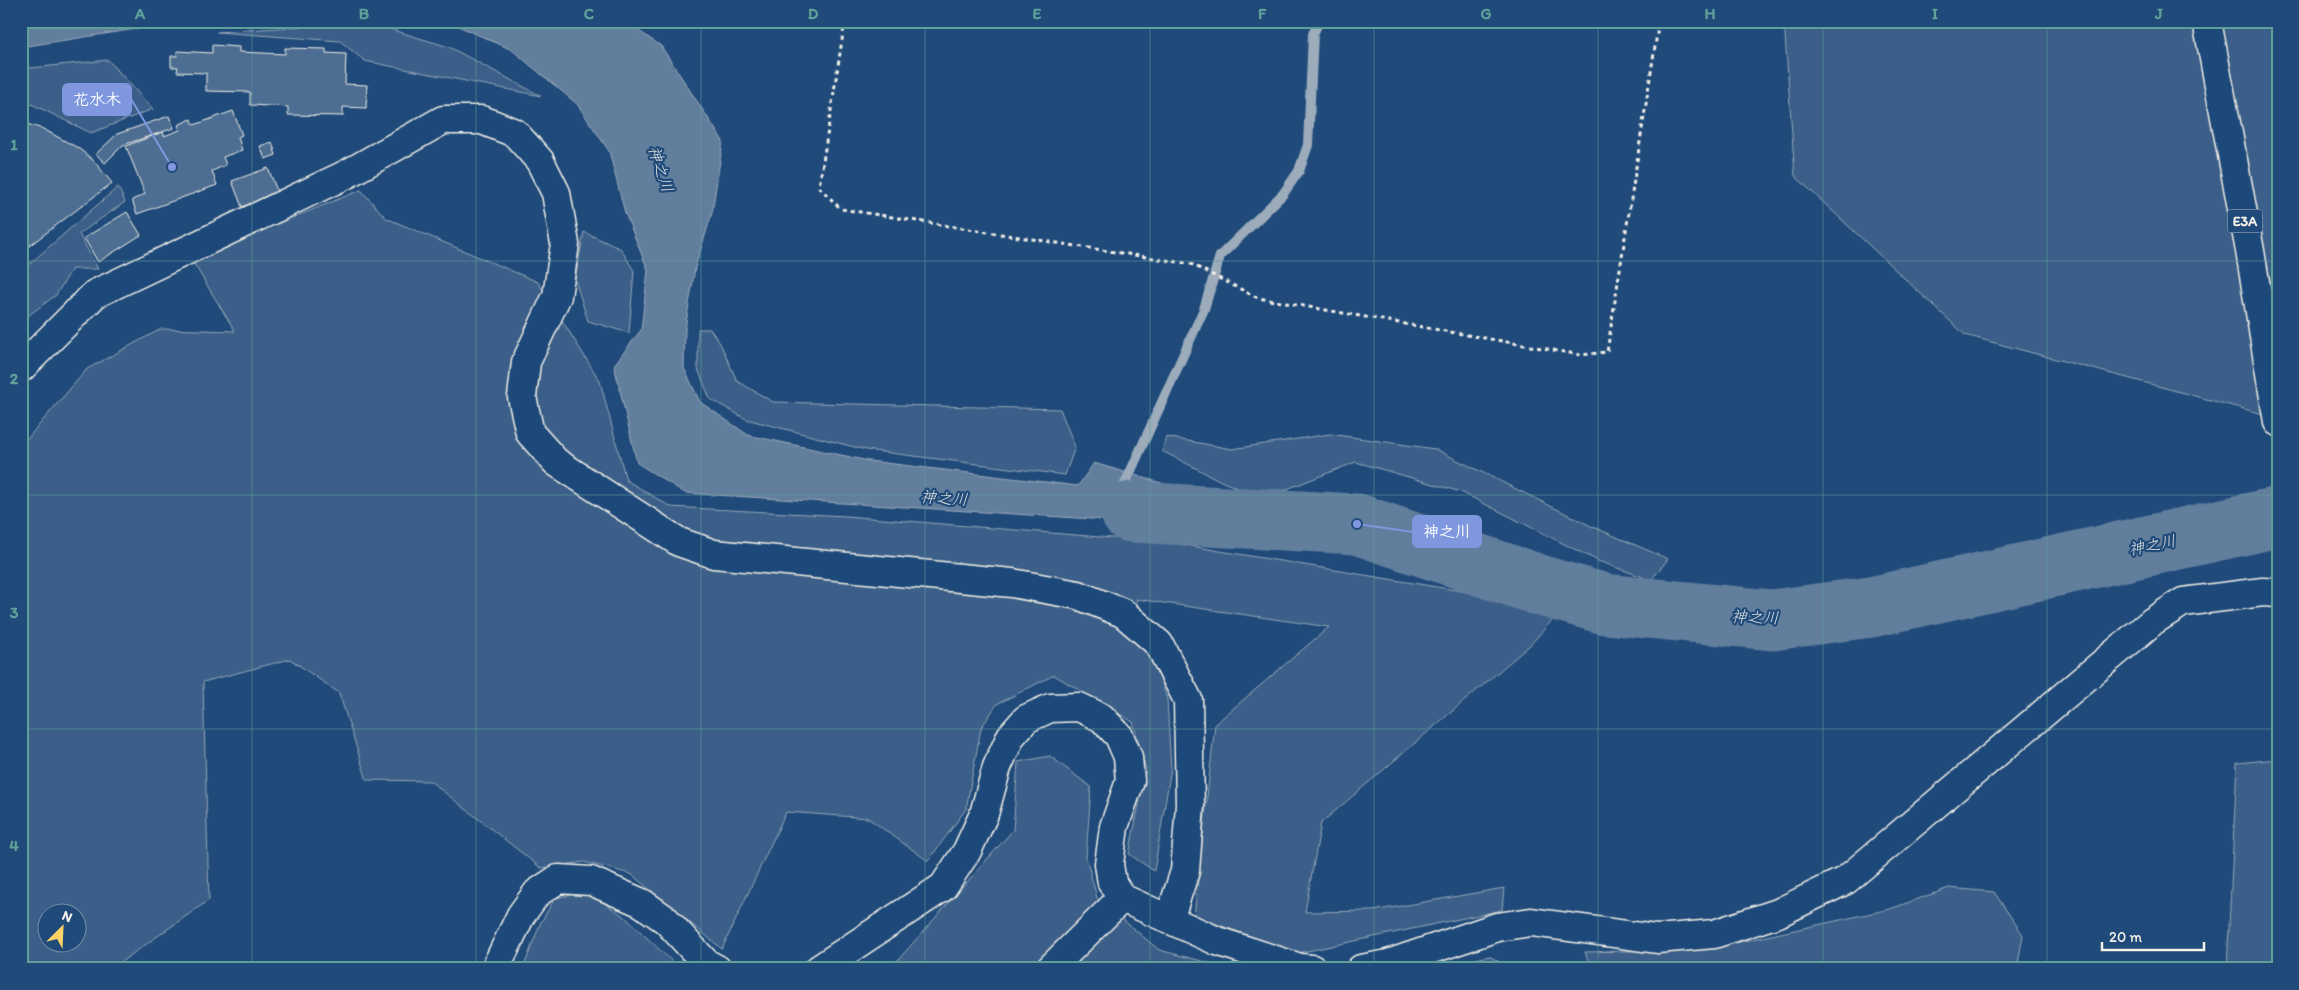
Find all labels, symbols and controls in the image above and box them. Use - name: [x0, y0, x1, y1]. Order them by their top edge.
- text: A: [134, 4, 146, 23]
- text: B: [359, 4, 370, 23]
- text: C: [584, 4, 595, 23]
- text: D: [808, 4, 819, 23]
- text: E: [1033, 4, 1042, 23]
- text: F: [1258, 4, 1267, 23]
- text: G: [1480, 4, 1492, 23]
- text: H: [1704, 4, 1716, 23]
- text: I: [1932, 4, 1938, 23]
- text: J: [2154, 4, 2163, 23]
- callout: 花水木: [63, 84, 131, 115]
- text: 花水木: [73, 90, 121, 109]
- text: 1: [10, 135, 18, 154]
- water label: 神之川: [645, 143, 677, 195]
- road number: E3A: [2228, 210, 2262, 232]
- text: 2: [10, 369, 19, 388]
- water label: 神之川: [919, 487, 969, 509]
- callout: 神之川: [1413, 516, 1481, 547]
- text: 神之川: [1423, 522, 1471, 541]
- water label: 神之川: [2127, 531, 2177, 559]
- text: 3: [10, 603, 19, 622]
- water label: 神之川: [1731, 607, 1779, 627]
- text: 4: [9, 836, 19, 855]
- north arrow: [38, 902, 88, 952]
- text: N: [59, 907, 75, 926]
- scale bar: [2102, 920, 2204, 952]
- text: 20 m: [2109, 928, 2143, 946]

